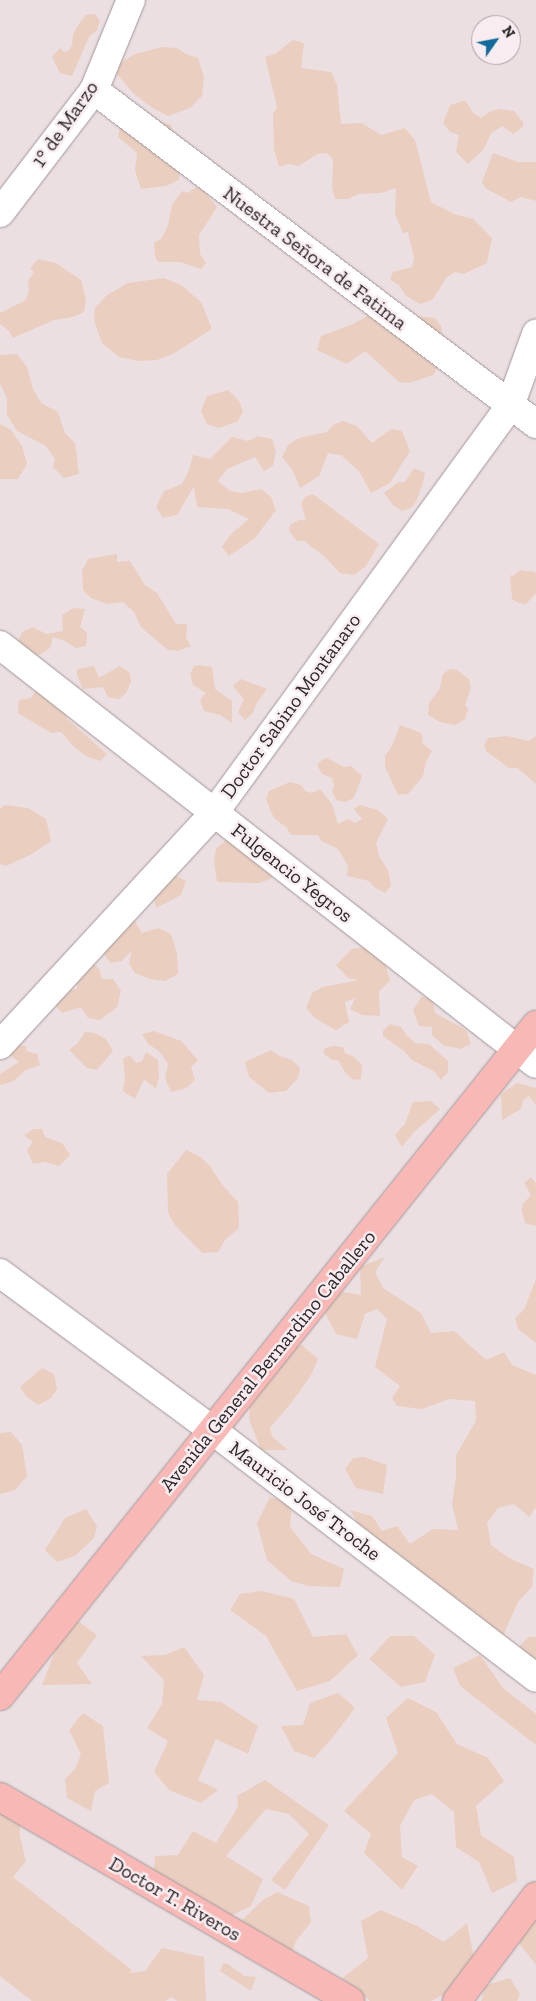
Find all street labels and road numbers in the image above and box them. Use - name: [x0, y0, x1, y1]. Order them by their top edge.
- street label: 1° de Marzo: [27, 76, 103, 172]
- street label: Nuestra Señora de Fatima: [219, 181, 411, 335]
- street label: Doctor Sabino Montanaro: [216, 609, 366, 803]
- street label: Fulgencio Yegros: [226, 818, 358, 928]
- street label: Avenida General Bernardino Caballero: [155, 1225, 381, 1497]
- street label: Mauricio José Troche: [224, 1436, 386, 1566]
- street label: Doctor T. Riveros: [105, 1851, 245, 1947]

